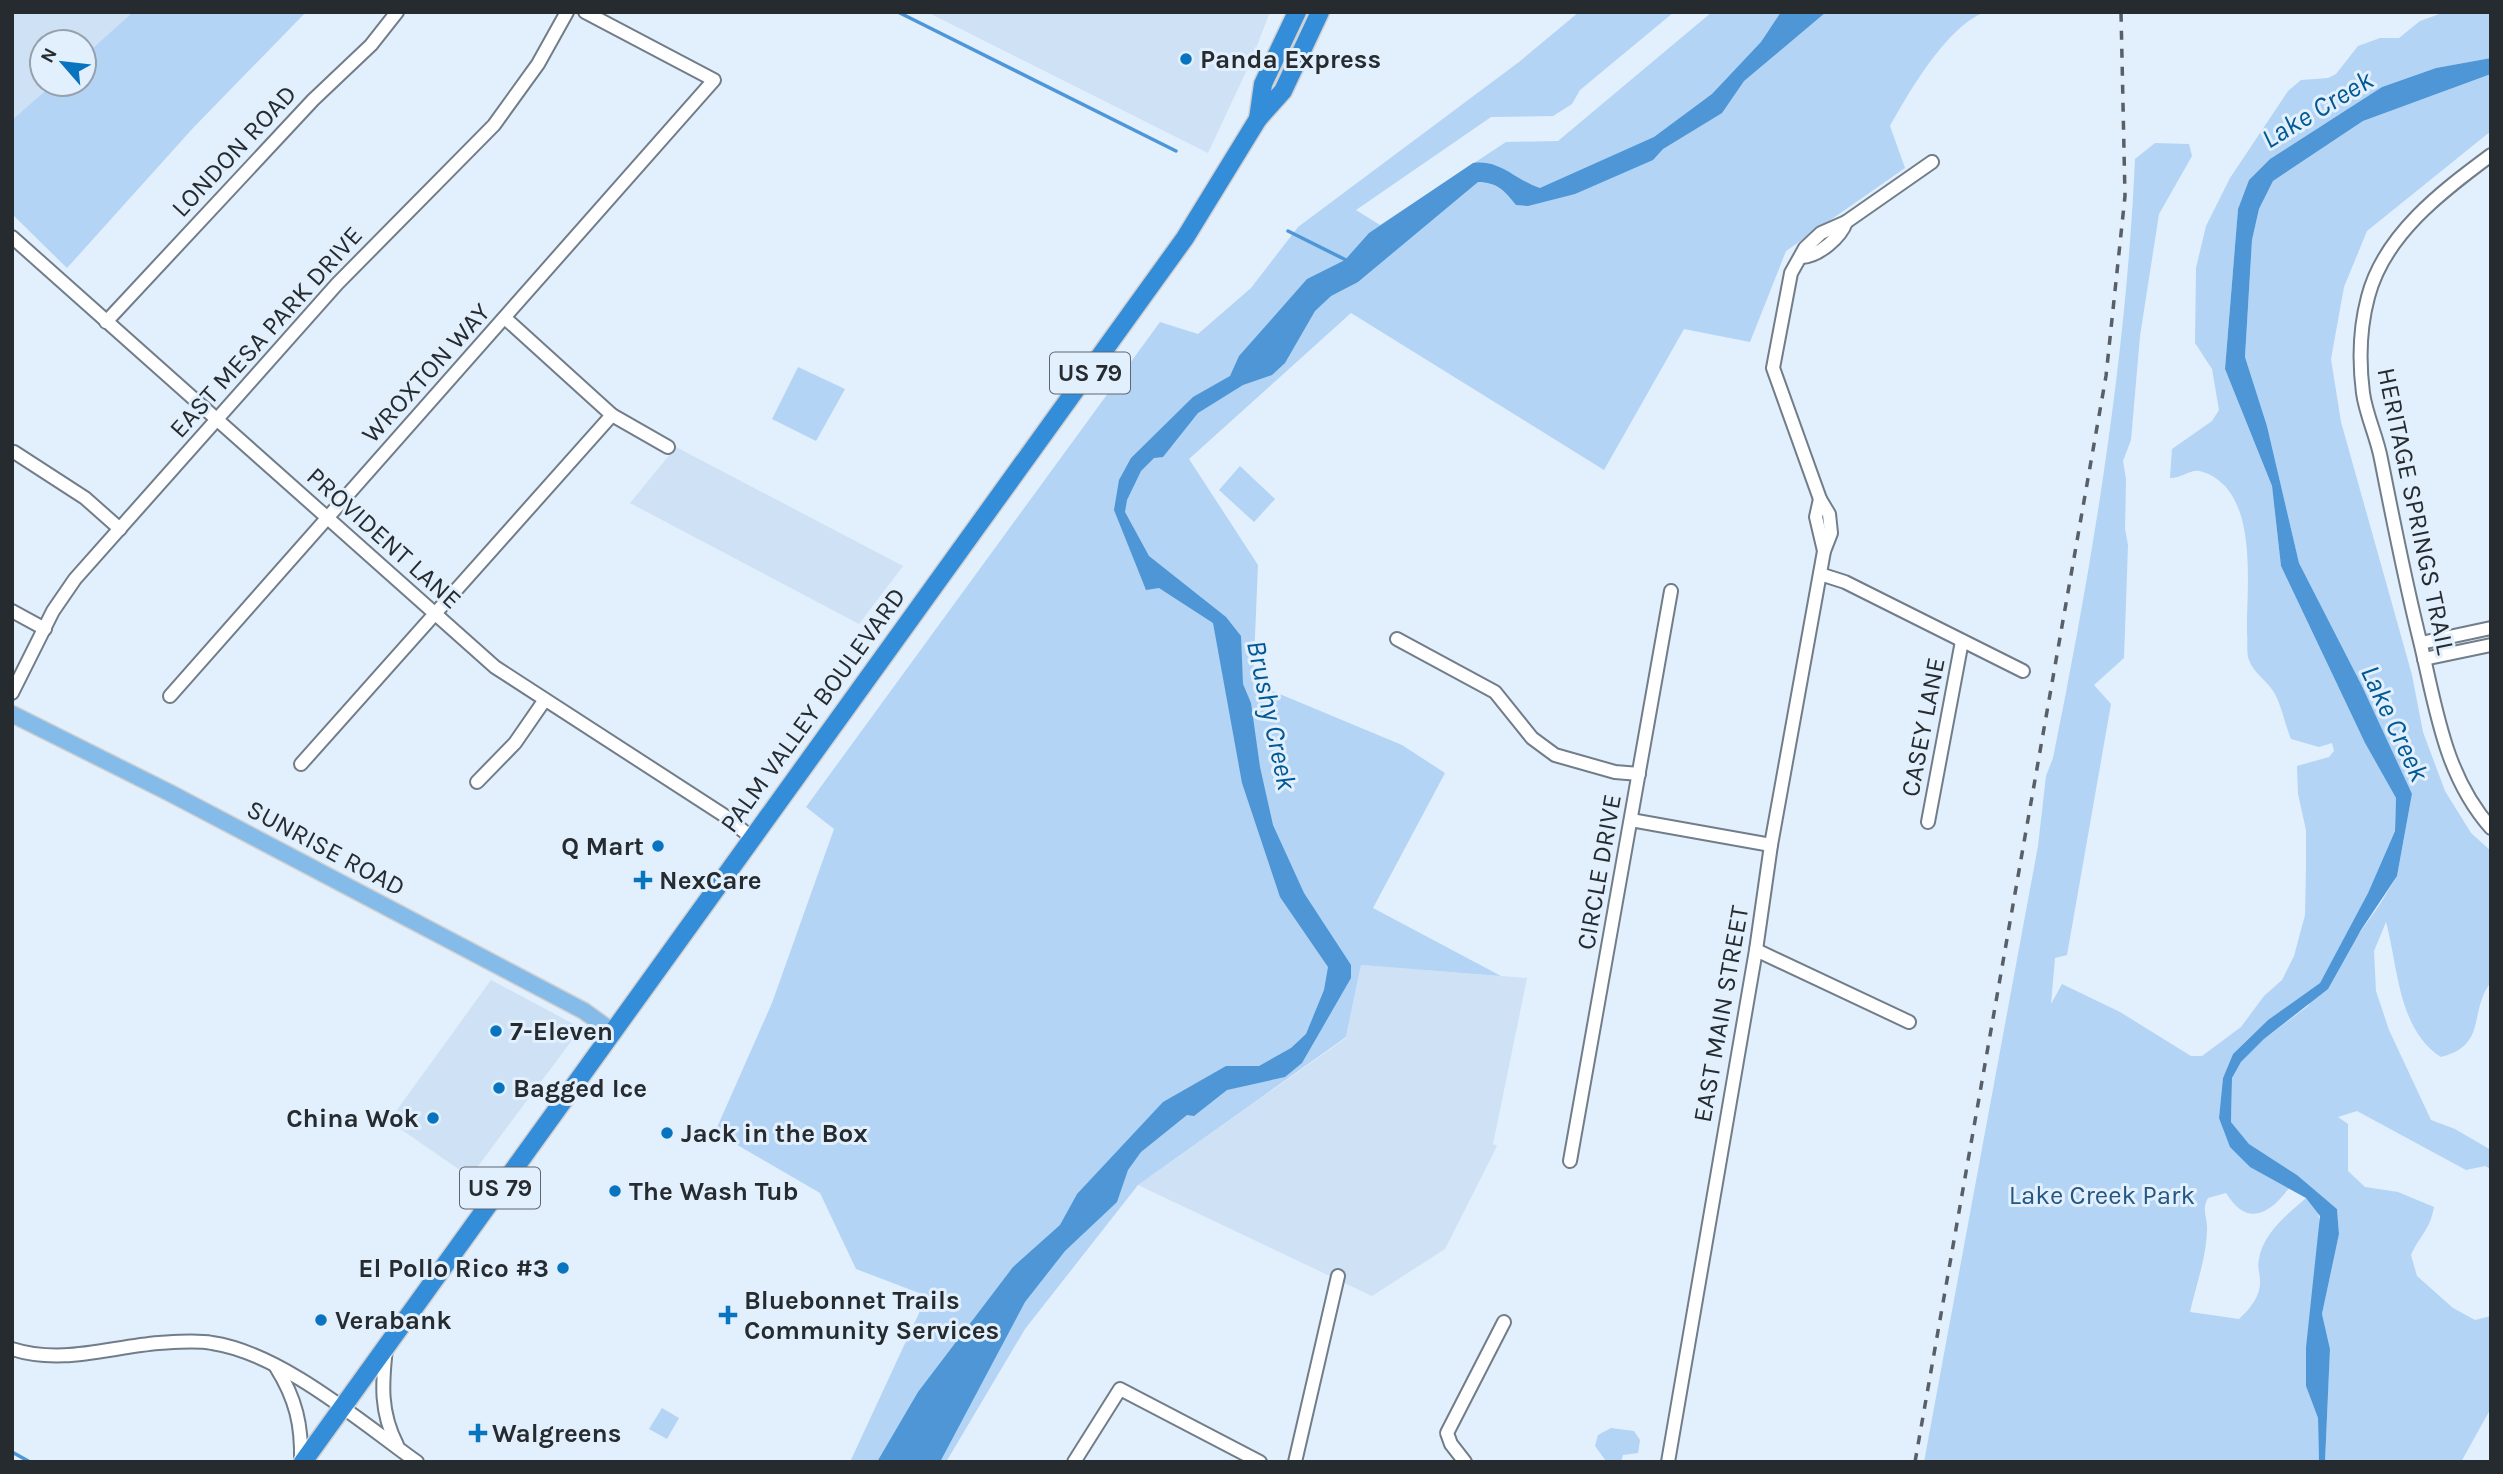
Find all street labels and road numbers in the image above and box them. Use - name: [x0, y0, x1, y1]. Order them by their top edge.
- street label: LONDON ROAD: [165, 78, 303, 224]
- street label: EAST MESA PARK DRIVE: [163, 220, 369, 444]
- street label: WROXTON WAY: [355, 296, 497, 449]
- road number: US 79: [1050, 352, 1130, 394]
- street label: HERITAGE SPRINGS TRAIL: [2370, 365, 2462, 657]
- street label: PROVIDENT LANE: [300, 461, 468, 615]
- street label: PALM VALLEY BOULEVARD: [714, 581, 912, 839]
- street label: CASEY LANE: [1894, 655, 1952, 799]
- street label: CIRCLE DRIVE: [1570, 792, 1628, 952]
- street label: SUNRISE ROAD: [241, 793, 411, 903]
- street label: EAST MAIN STREET: [1687, 903, 1755, 1125]
- road number: US 79: [460, 1168, 540, 1208]

